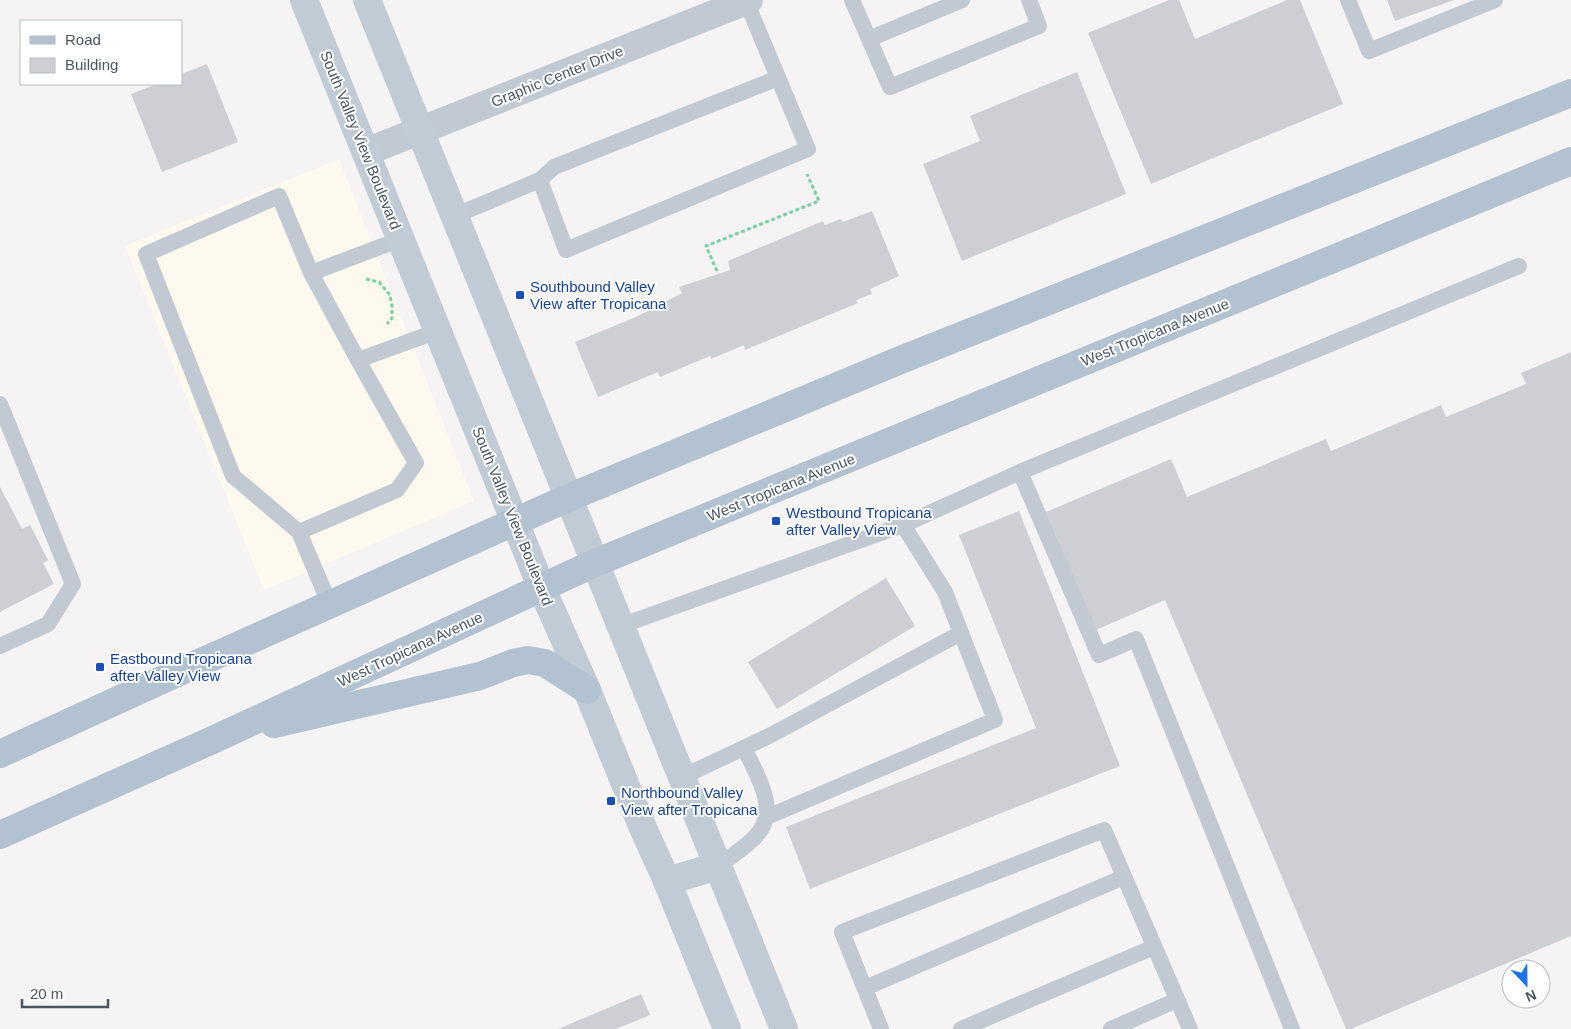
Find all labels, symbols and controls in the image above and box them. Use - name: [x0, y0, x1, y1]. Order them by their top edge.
- legend: [20, 20, 182, 85]
- text: Road: [65, 31, 101, 48]
- street label: Graphic Center Drive: [489, 42, 625, 110]
- street label: South Valley View Boulevard: [317, 48, 405, 232]
- text: Building: [65, 56, 118, 73]
- place label: Southbound Valley View after Tropicana: [530, 278, 667, 312]
- marker: Southbound Valley View after Tropicana: [514, 289, 526, 301]
- street label: West Tropicana Avenue: [1079, 295, 1231, 369]
- street label: South Valley View Boulevard: [469, 424, 557, 608]
- street label: West Tropicana Avenue: [705, 450, 857, 524]
- place label: Westbound Tropicana after Valley View: [786, 504, 932, 538]
- marker: Westbound Tropicana after Valley View: [770, 515, 782, 527]
- street label: West Tropicana Avenue: [335, 608, 485, 690]
- place label: Eastbound Tropicana after Valley View: [110, 650, 252, 684]
- marker: Eastbound Tropicana after Valley View: [94, 661, 106, 673]
- place label: Northbound Valley View after Tropicana: [621, 784, 758, 818]
- marker: Northbound Valley View after Tropicana: [605, 795, 617, 807]
- north arrow: [1501, 959, 1551, 1009]
- scale bar: [22, 976, 109, 1008]
- text: 20 m: [30, 985, 63, 1002]
- text: N: [1523, 987, 1539, 1005]

